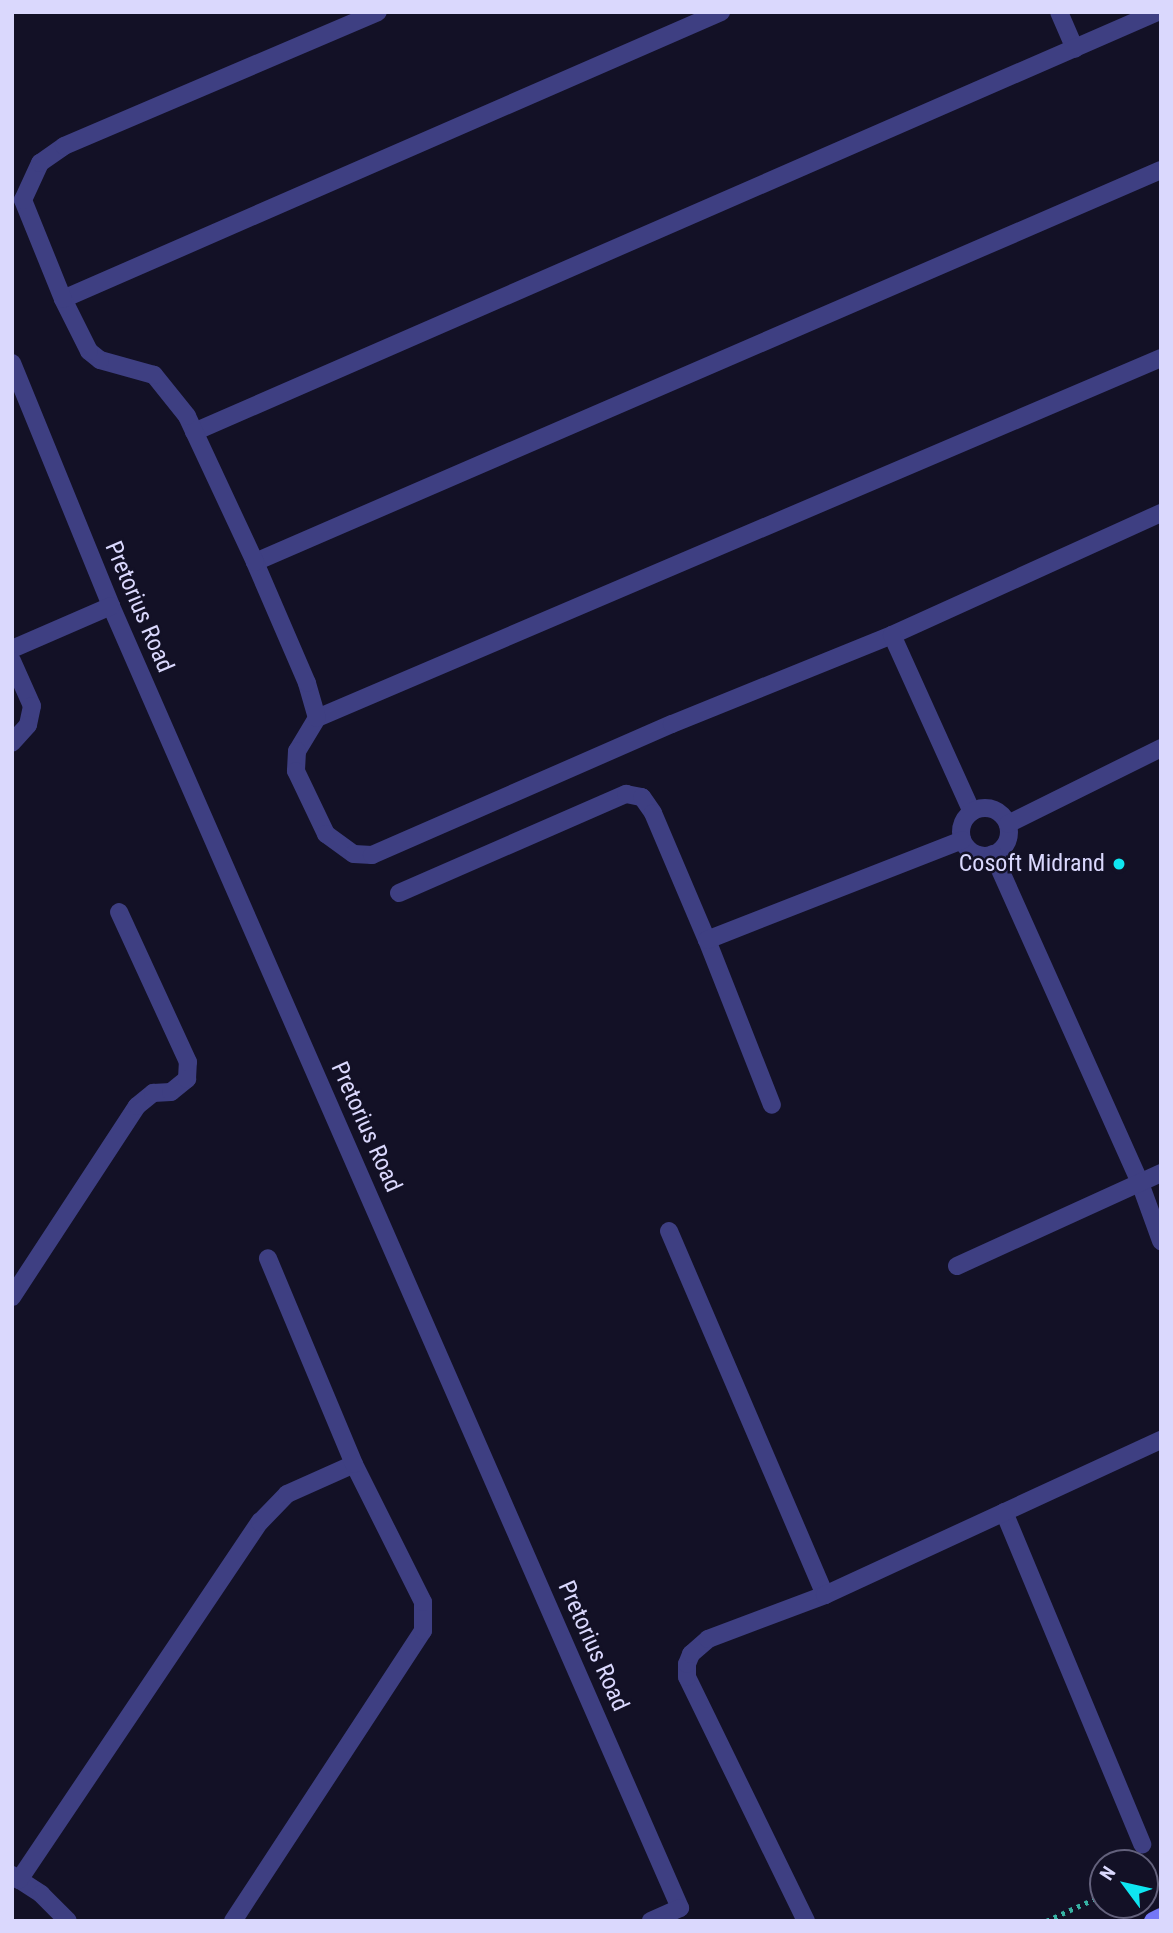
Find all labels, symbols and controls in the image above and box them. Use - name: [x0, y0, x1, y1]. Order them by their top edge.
- street label: Pretorius Road: [98, 537, 180, 677]
- place label: Cosoft Midrand: [959, 850, 1105, 878]
- marker: Cosoft Midrand: [1111, 856, 1127, 872]
- street label: Pretorius Road: [324, 1057, 408, 1197]
- street label: Pretorius Road: [551, 1576, 635, 1716]
- north arrow: [1089, 1849, 1159, 1919]
- text: N: [1095, 1862, 1120, 1885]

